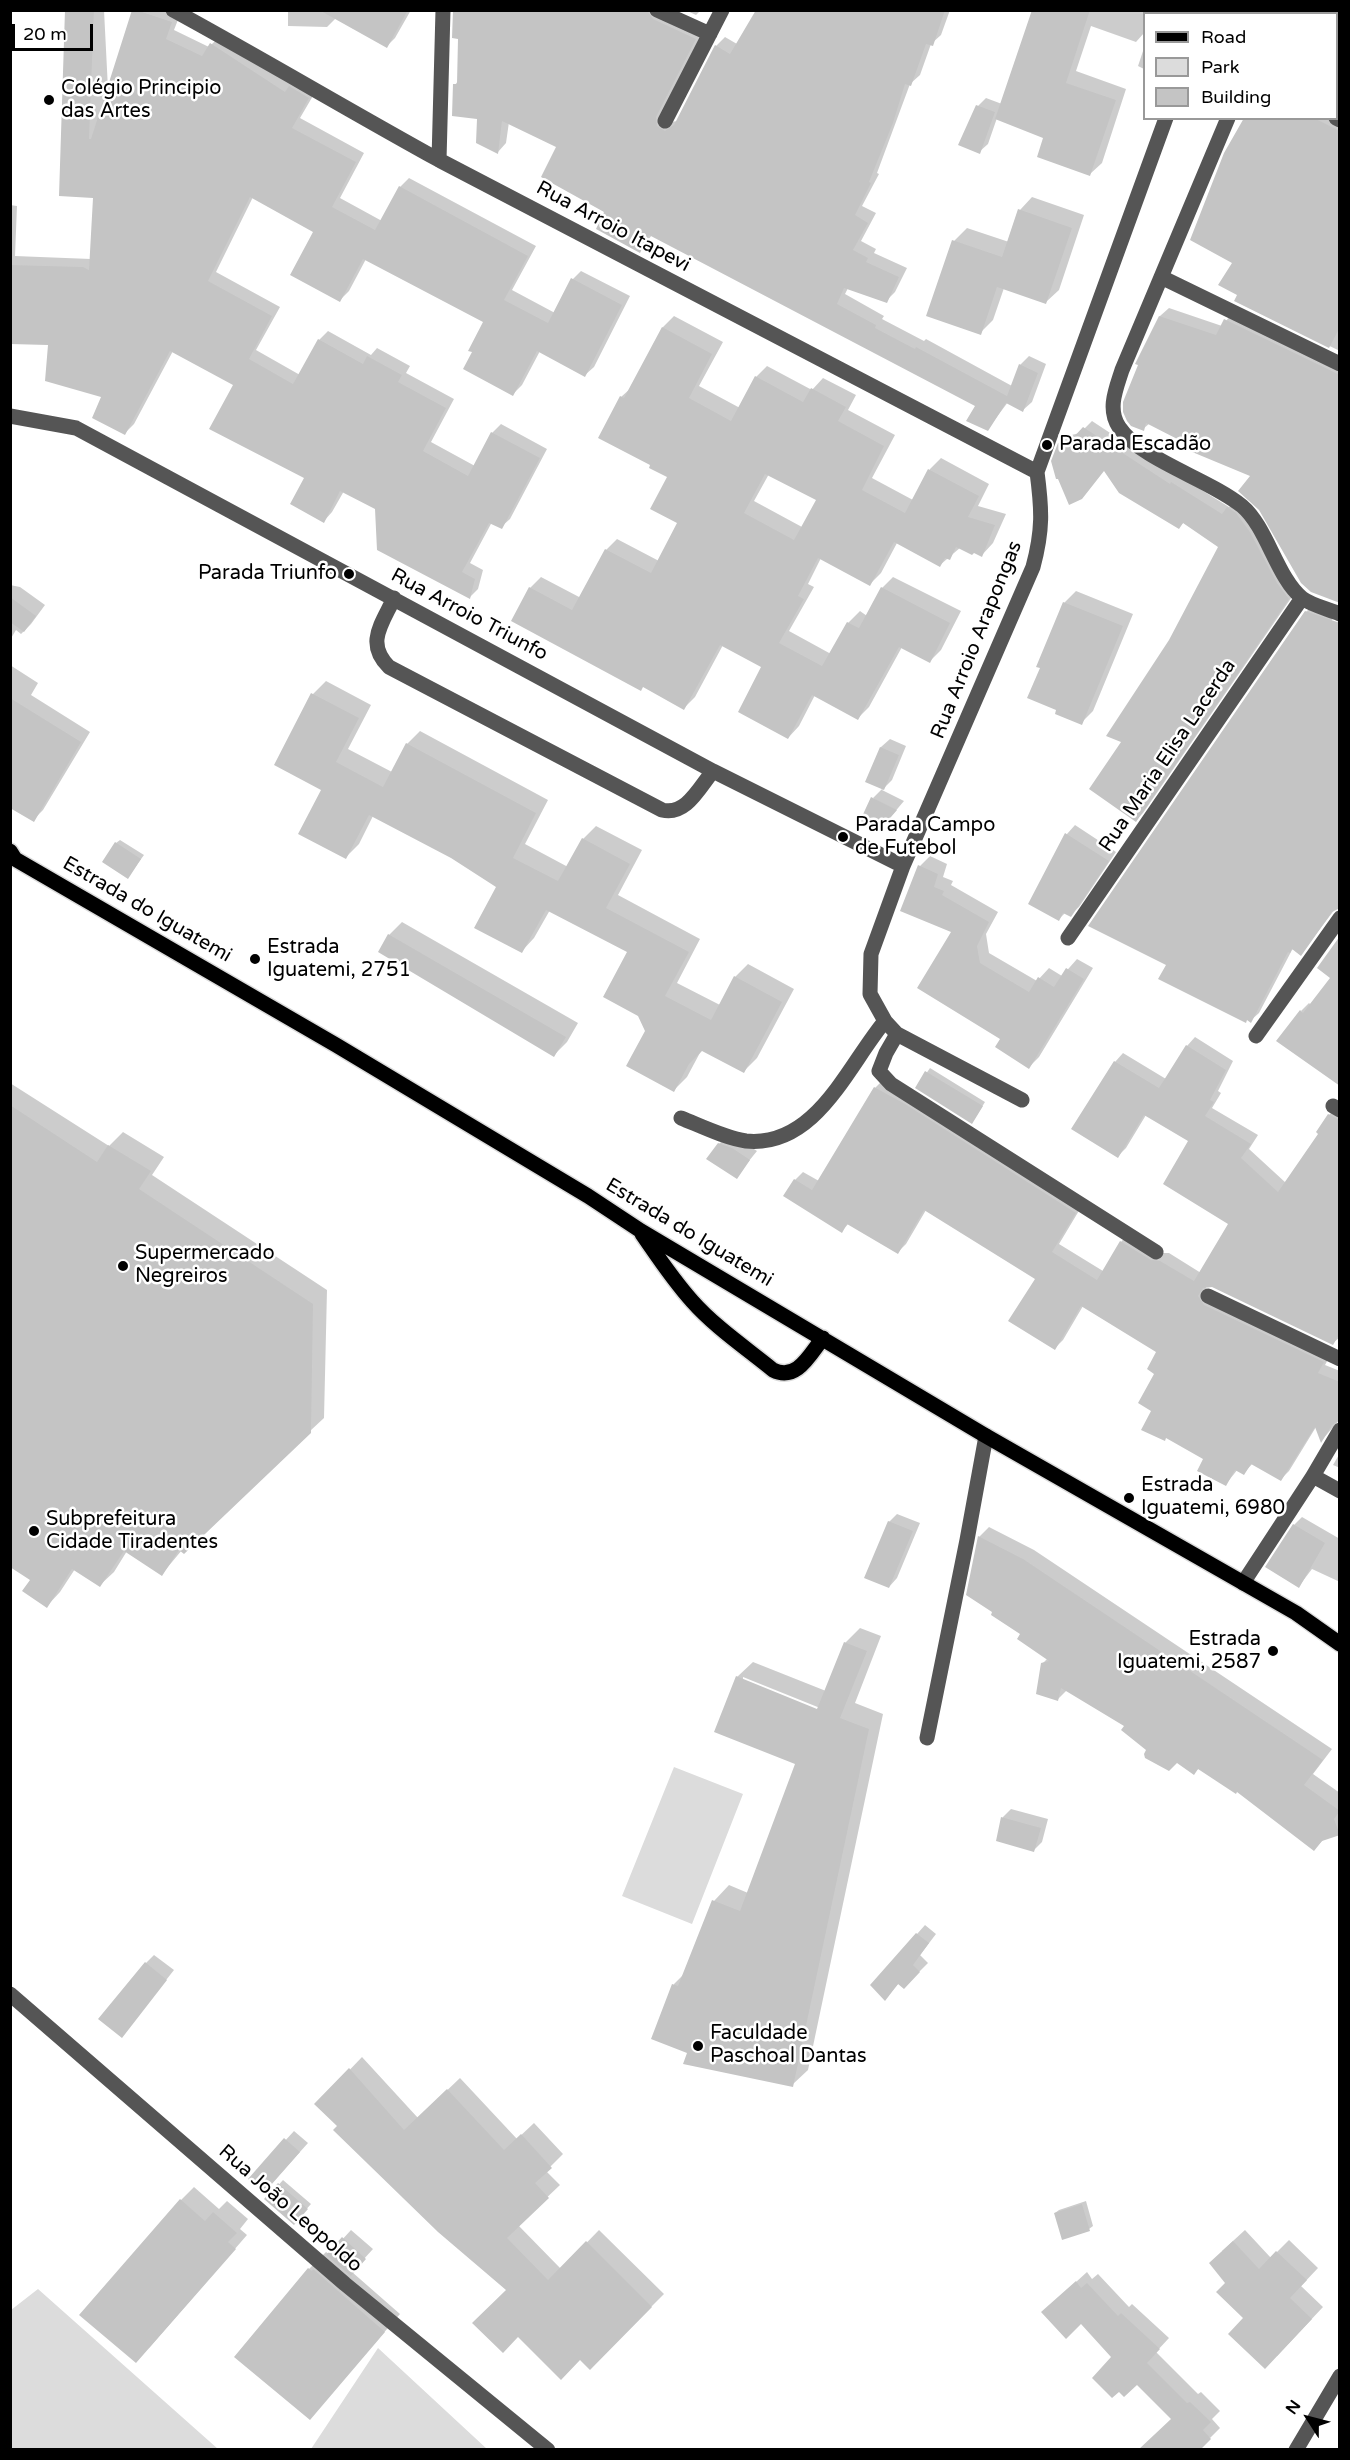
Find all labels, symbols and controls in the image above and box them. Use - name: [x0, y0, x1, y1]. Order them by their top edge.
- scale bar: [15, 12, 96, 50]
- legend: [1143, 12, 1338, 120]
- text: 20 m: [23, 23, 67, 45]
- text: Road: [1201, 26, 1246, 48]
- text: Park: [1201, 56, 1239, 78]
- place label: Colégio Principio das Artes: [61, 77, 221, 124]
- text: Building: [1201, 86, 1271, 108]
- marker: Colégio Principio das Artes: [42, 93, 56, 107]
- street label: Rua Arroio Itapevi: [532, 176, 694, 278]
- place label: Parada Escadão: [1059, 433, 1211, 457]
- marker: Parada Escadão: [1040, 438, 1054, 452]
- street label: Rua Arroio Arapongas: [926, 538, 1028, 742]
- place label: Parada Triunfo: [198, 562, 337, 586]
- street label: Rua Arroio Triunfo: [386, 564, 552, 666]
- marker: Parada Triunfo: [342, 567, 356, 581]
- street label: Rua Maria Elisa Lacerda: [1095, 655, 1241, 857]
- place label: Parada Campo de Futebol: [855, 814, 995, 861]
- marker: Parada Campo de Futebol: [836, 830, 850, 844]
- street label: Estrada do Iguatemi: [58, 852, 236, 968]
- place label: Estrada Iguatemi, 2751: [267, 936, 411, 983]
- marker: Estrada Iguatemi, 2751: [248, 952, 262, 966]
- street label: Estrada do Iguatemi: [601, 1173, 777, 1293]
- place label: Supermercado Negreiros: [135, 1242, 275, 1289]
- marker: Supermercado Negreiros: [116, 1259, 130, 1273]
- place label: Estrada Iguatemi, 6980: [1141, 1474, 1285, 1521]
- marker: Estrada Iguatemi, 6980: [1122, 1491, 1136, 1505]
- place label: Subprefeitura Cidade Tiradentes: [46, 1508, 218, 1555]
- marker: Subprefeitura Cidade Tiradentes: [27, 1524, 41, 1538]
- place label: Estrada Iguatemi, 2587: [1117, 1628, 1261, 1675]
- marker: Estrada Iguatemi, 2587: [1266, 1644, 1280, 1658]
- place label: Faculdade Paschoal Dantas: [710, 2022, 867, 2069]
- marker: Faculdade Paschoal Dantas: [691, 2039, 705, 2053]
- street label: Rua João Leopoldo: [213, 2140, 367, 2278]
- north arrow: [1278, 2388, 1338, 2448]
- text: N: [1282, 2396, 1305, 2419]

